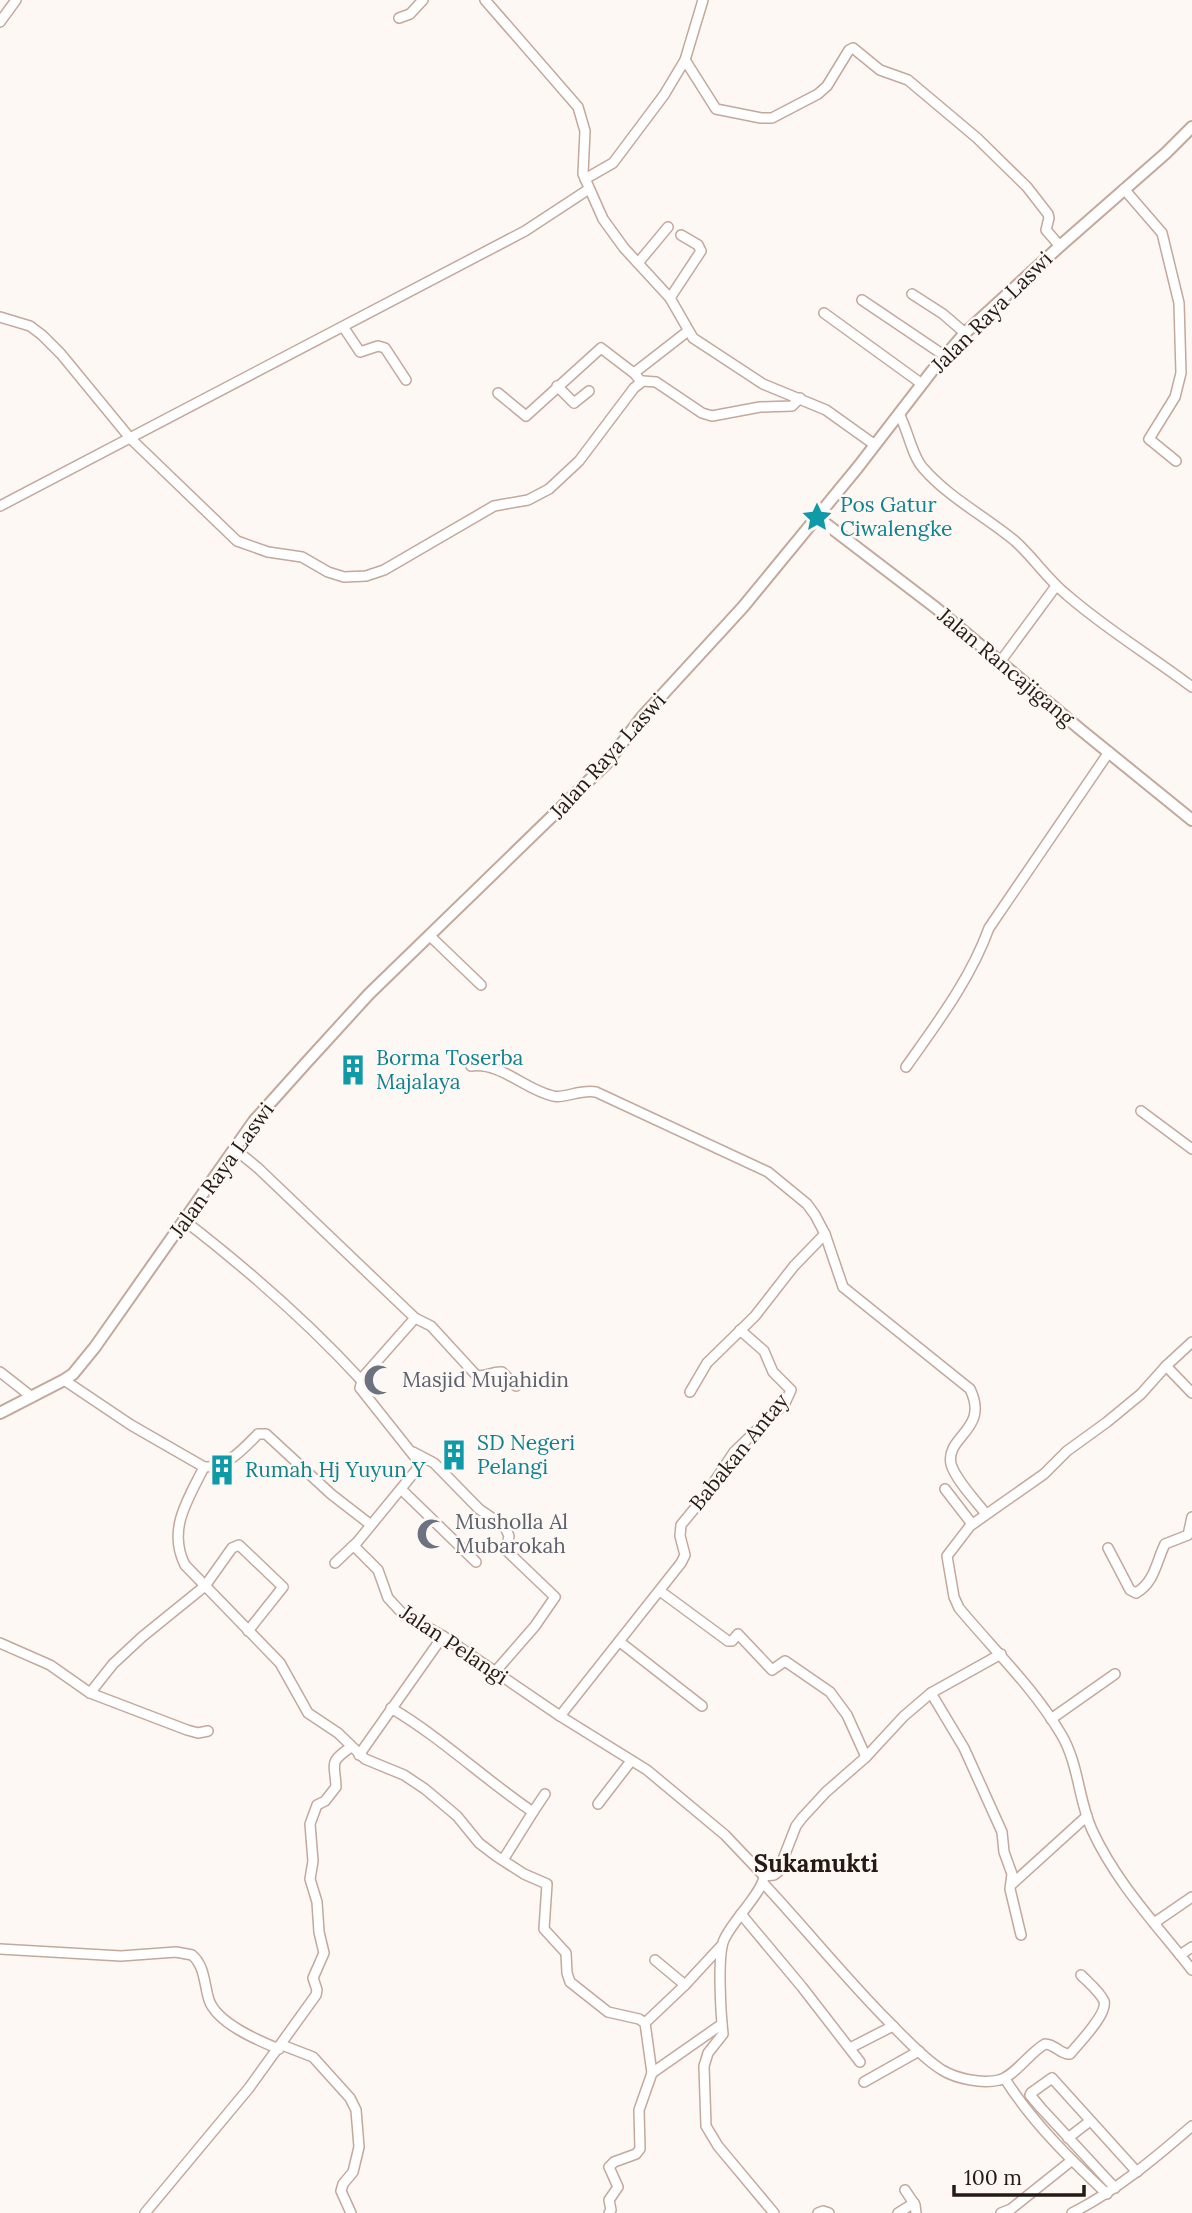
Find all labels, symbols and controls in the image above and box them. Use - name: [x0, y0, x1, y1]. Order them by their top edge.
- street label: Jalan Raya Laswi: [925, 245, 1058, 379]
- place label: Pos Gatur Ciwalengke: [840, 491, 952, 542]
- place icon: Pos Gatur Ciwalengke: [800, 500, 834, 534]
- street label: Jalan Rancajigang: [932, 601, 1080, 732]
- street label: Jalan Raya Laswi: [543, 687, 671, 825]
- place label: Borma Toserba Majalaya: [376, 1044, 524, 1095]
- building icon: Borma Toserba Majalaya: [336, 1053, 370, 1087]
- street label: Jalan Raya Laswi: [163, 1097, 280, 1243]
- mosque icon: Masjid Mujahidin: [362, 1363, 396, 1397]
- place label: Masjid Mujahidin: [402, 1366, 569, 1393]
- street label: Babakan Antay: [683, 1388, 794, 1516]
- place label: SD Negeri Pelangi: [477, 1429, 575, 1480]
- building icon: SD Negeri Pelangi: [437, 1438, 471, 1472]
- building icon: Rumah Hj Yuyun Y: [205, 1453, 239, 1487]
- place label: Rumah Hj Yuyun Y: [245, 1456, 426, 1483]
- place label: Musholla Al Mubarokah: [455, 1508, 568, 1559]
- mosque icon: Musholla Al Mubarokah: [415, 1517, 449, 1551]
- street label: Jalan Pelangi: [394, 1598, 513, 1691]
- district label: Sukamukti: [754, 1848, 878, 1879]
- scale bar: [954, 2154, 1084, 2198]
- text: 100 m: [964, 2164, 1022, 2191]

